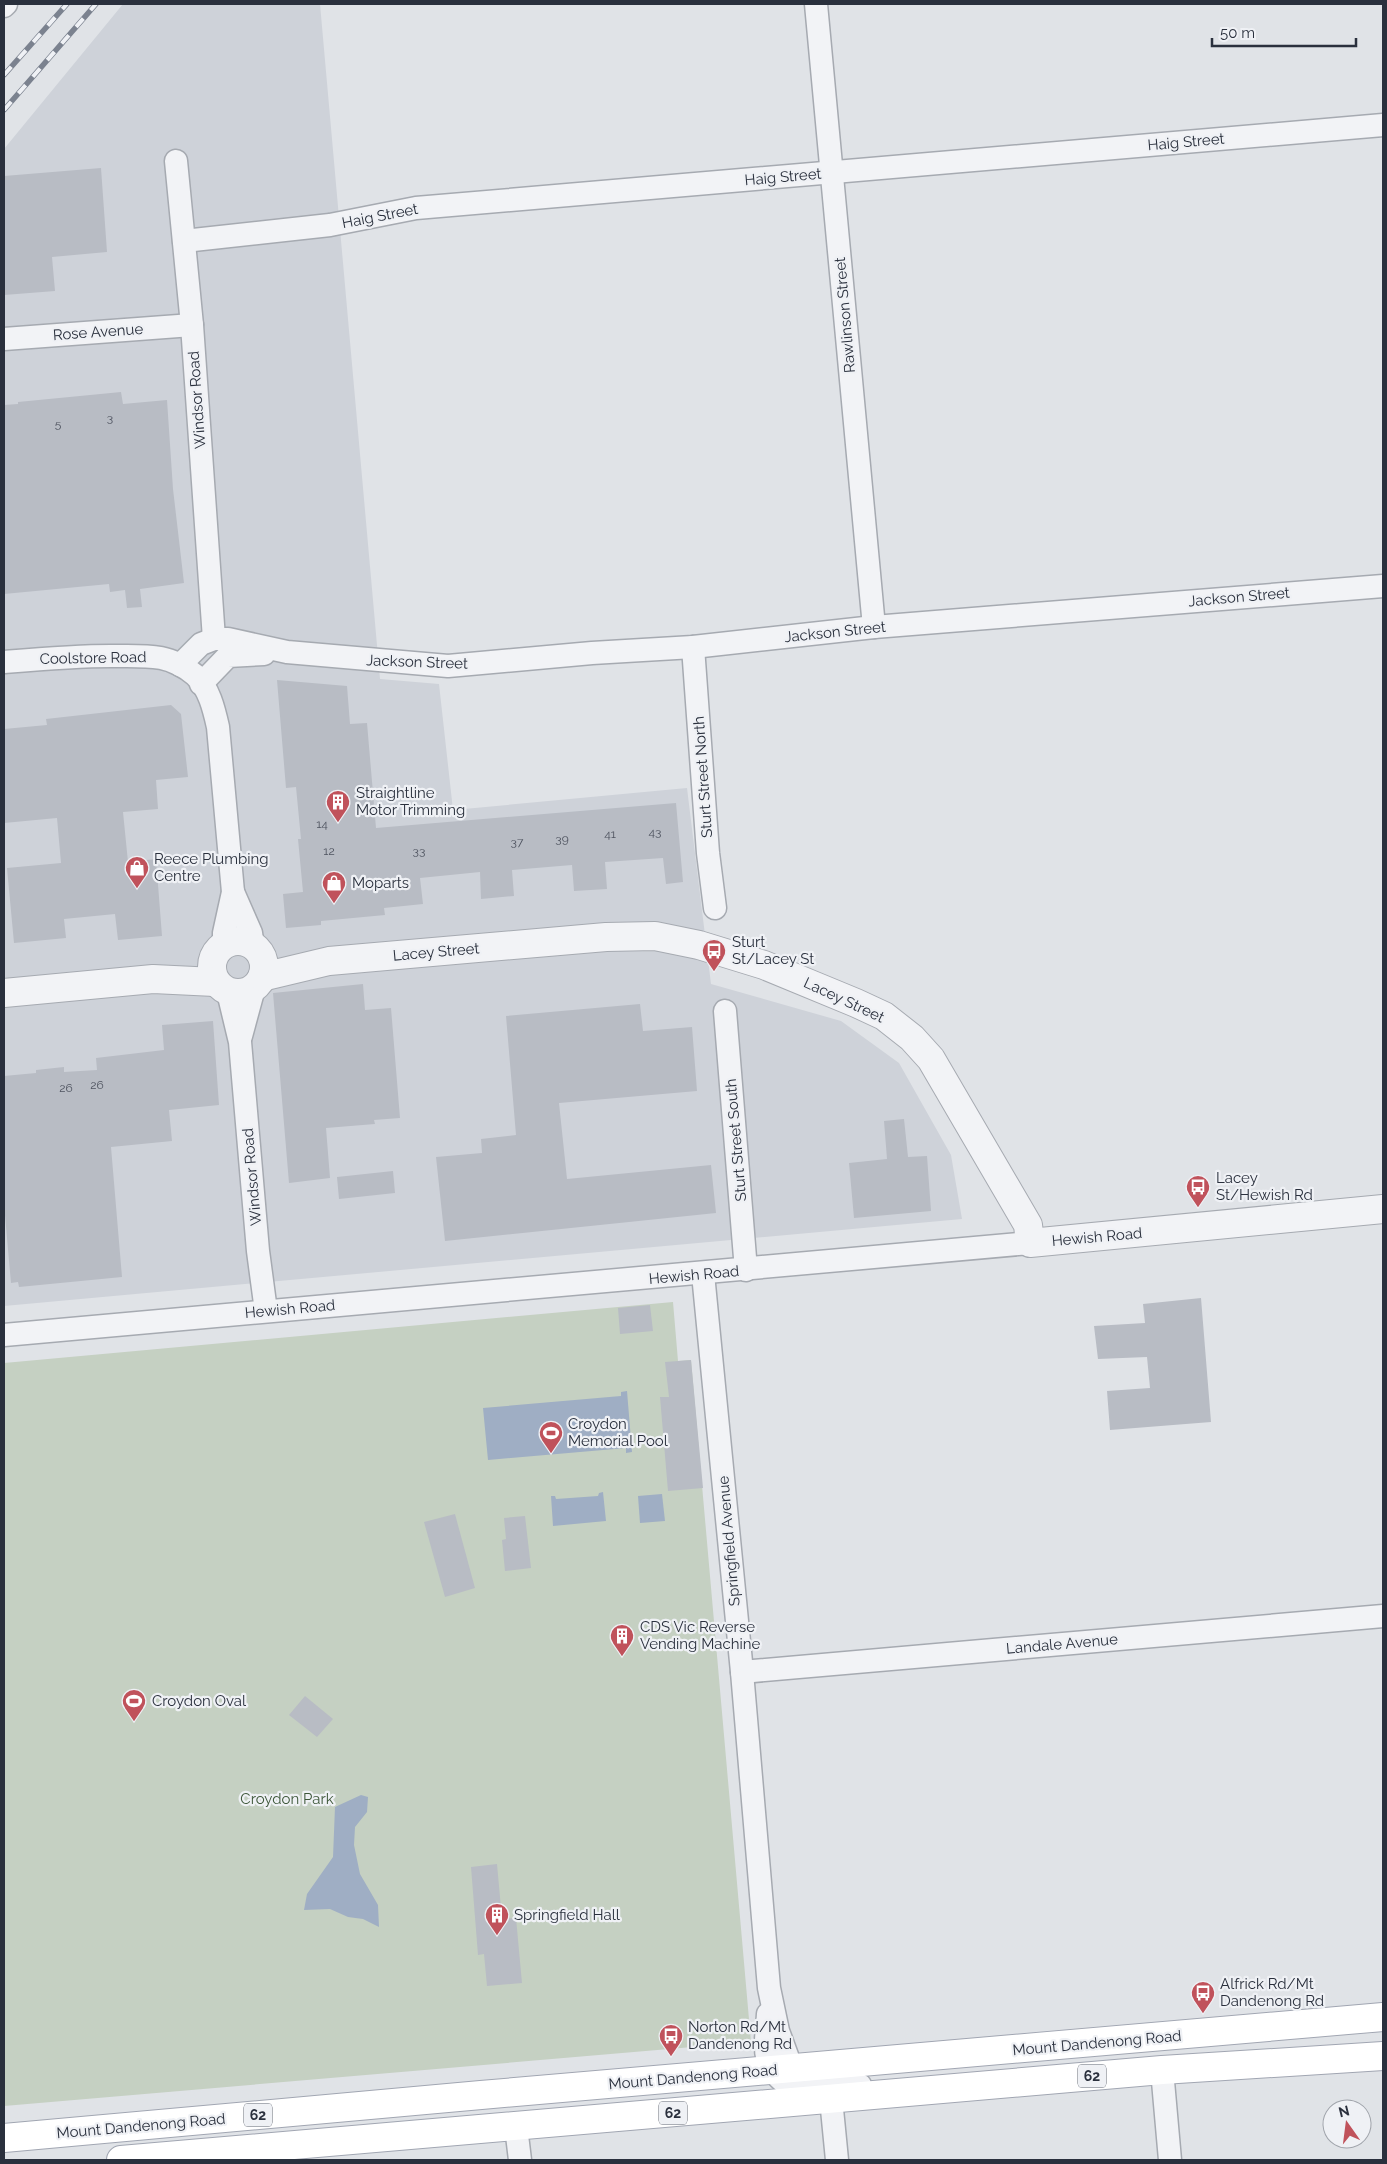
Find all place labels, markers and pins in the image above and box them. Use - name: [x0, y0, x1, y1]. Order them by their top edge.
- place label: Straightline Motor Trimming: [356, 784, 465, 819]
- building icon: Straightline Motor Trimming: [325, 789, 351, 823]
- place label: Reece Plumbing Centre: [154, 850, 269, 885]
- shop icon: Reece Plumbing Centre: [124, 855, 150, 889]
- shop icon: Moparts: [321, 870, 347, 904]
- place label: Moparts: [352, 874, 409, 892]
- place label: Sturt St/Lacey St: [732, 933, 814, 968]
- bus stop icon: Sturt St/Lacey St: [701, 938, 727, 972]
- place label: Lacey St/Hewish Rd: [1216, 1169, 1313, 1204]
- bus stop icon: Lacey St/Hewish Rd: [1185, 1174, 1211, 1208]
- place label: Croydon Memorial Pool: [568, 1415, 669, 1450]
- sports icon: Croydon Memorial Pool: [538, 1420, 564, 1454]
- place label: CDS Vic Reverse Vending Machine: [640, 1618, 760, 1653]
- building icon: CDS Vic Reverse Vending Machine: [609, 1623, 635, 1657]
- sports icon: Croydon Oval: [121, 1688, 147, 1722]
- place label: Croydon Oval: [152, 1692, 247, 1710]
- building icon: Springfield Hall: [484, 1902, 510, 1936]
- place label: Springfield Hall: [514, 1906, 621, 1924]
- place label: Alfrick Rd/Mt Dandenong Rd: [1220, 1975, 1324, 2010]
- bus stop icon: Alfrick Rd/Mt Dandenong Rd: [1190, 1980, 1216, 2014]
- place label: Norton Rd/Mt Dandenong Rd: [688, 2018, 792, 2053]
- bus stop icon: Norton Rd/Mt Dandenong Rd: [658, 2023, 684, 2057]

